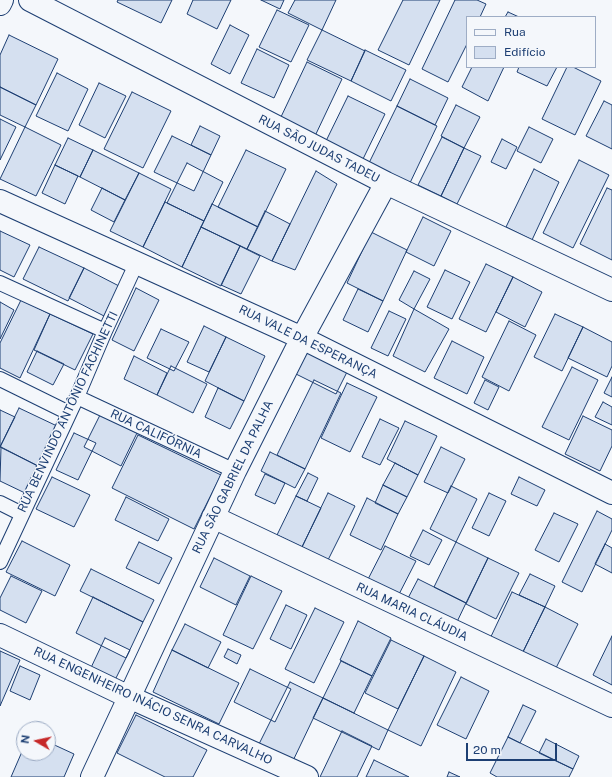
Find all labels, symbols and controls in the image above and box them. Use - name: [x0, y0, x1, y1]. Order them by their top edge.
- legend: [466, 16, 596, 68]
- text: Rua: [504, 25, 526, 39]
- text: Edifício: [504, 45, 545, 59]
- street label: RUA SÃO JUDAS TADEU: [256, 112, 382, 186]
- street label: RUA VALE DA ESPERANÇA: [236, 302, 380, 382]
- street label: RUA BENVINDO ANTÔNIO FACHINETTI: [15, 309, 121, 515]
- street label: RUA SÃO GABRIEL DA PALHA: [190, 398, 276, 556]
- street label: RUA CALIFÓRNIA: [108, 406, 204, 462]
- street label: RUA MARIA CLÁUDIA: [354, 580, 470, 644]
- street label: RUA ENGENHEIRO INÁCIO SENRA CARVALHO: [31, 644, 275, 768]
- north arrow: [16, 721, 56, 761]
- text: N: [19, 734, 32, 744]
- scale bar: [468, 735, 559, 761]
- text: 20 m: [473, 743, 501, 757]

